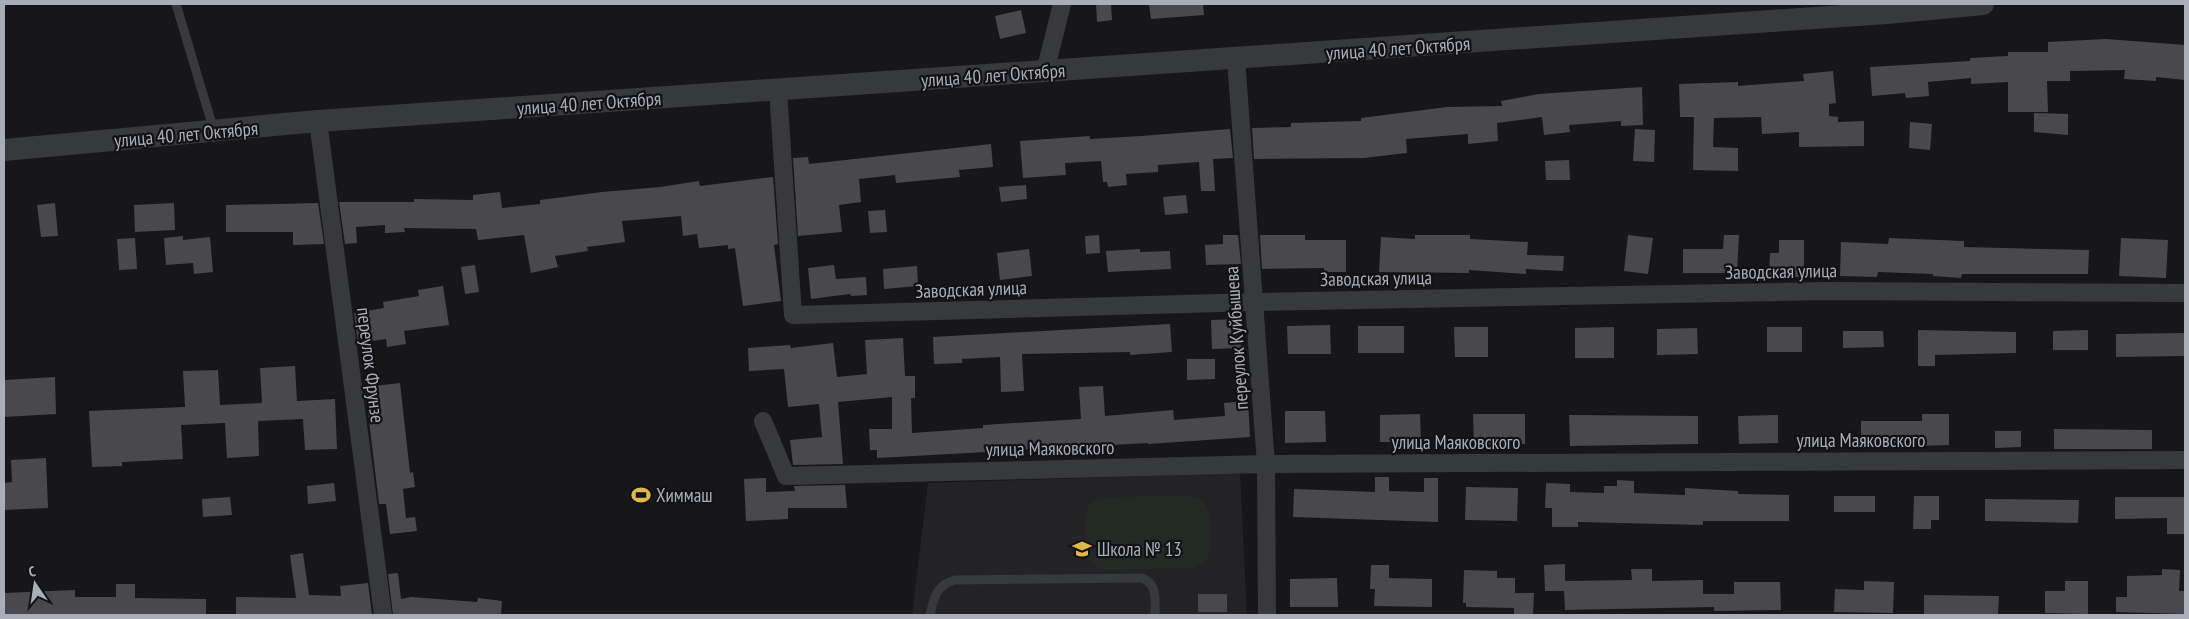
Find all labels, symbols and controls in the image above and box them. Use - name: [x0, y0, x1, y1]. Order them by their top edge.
- street label: улица 40 лет Октября: [1325, 31, 1471, 65]
- street label: улица 40 лет Октября: [920, 58, 1066, 92]
- street label: улица 40 лет Октября: [516, 86, 662, 120]
- street label: улица 40 лет Октября: [113, 116, 259, 152]
- street label: Заводская улица: [1725, 258, 1837, 284]
- street label: Заводская улица: [1320, 265, 1432, 291]
- street label: переулок Куйбышева: [1219, 266, 1253, 410]
- street label: Заводская улица: [915, 275, 1027, 303]
- street label: переулок Фрунзе: [352, 306, 390, 424]
- street label: улица Маяковского: [1797, 428, 1925, 452]
- street label: улица Маяковского: [1392, 430, 1520, 454]
- street label: улица Маяковского: [985, 435, 1115, 461]
- place label: Химмаш: [656, 483, 713, 507]
- sports icon: Химмаш: [630, 484, 652, 506]
- place label: Школа № 13: [1097, 537, 1182, 561]
- school or university icon: Школа № 13: [1071, 538, 1093, 560]
- north arrow: [10, 559, 60, 609]
- text: С: [27, 562, 38, 581]

